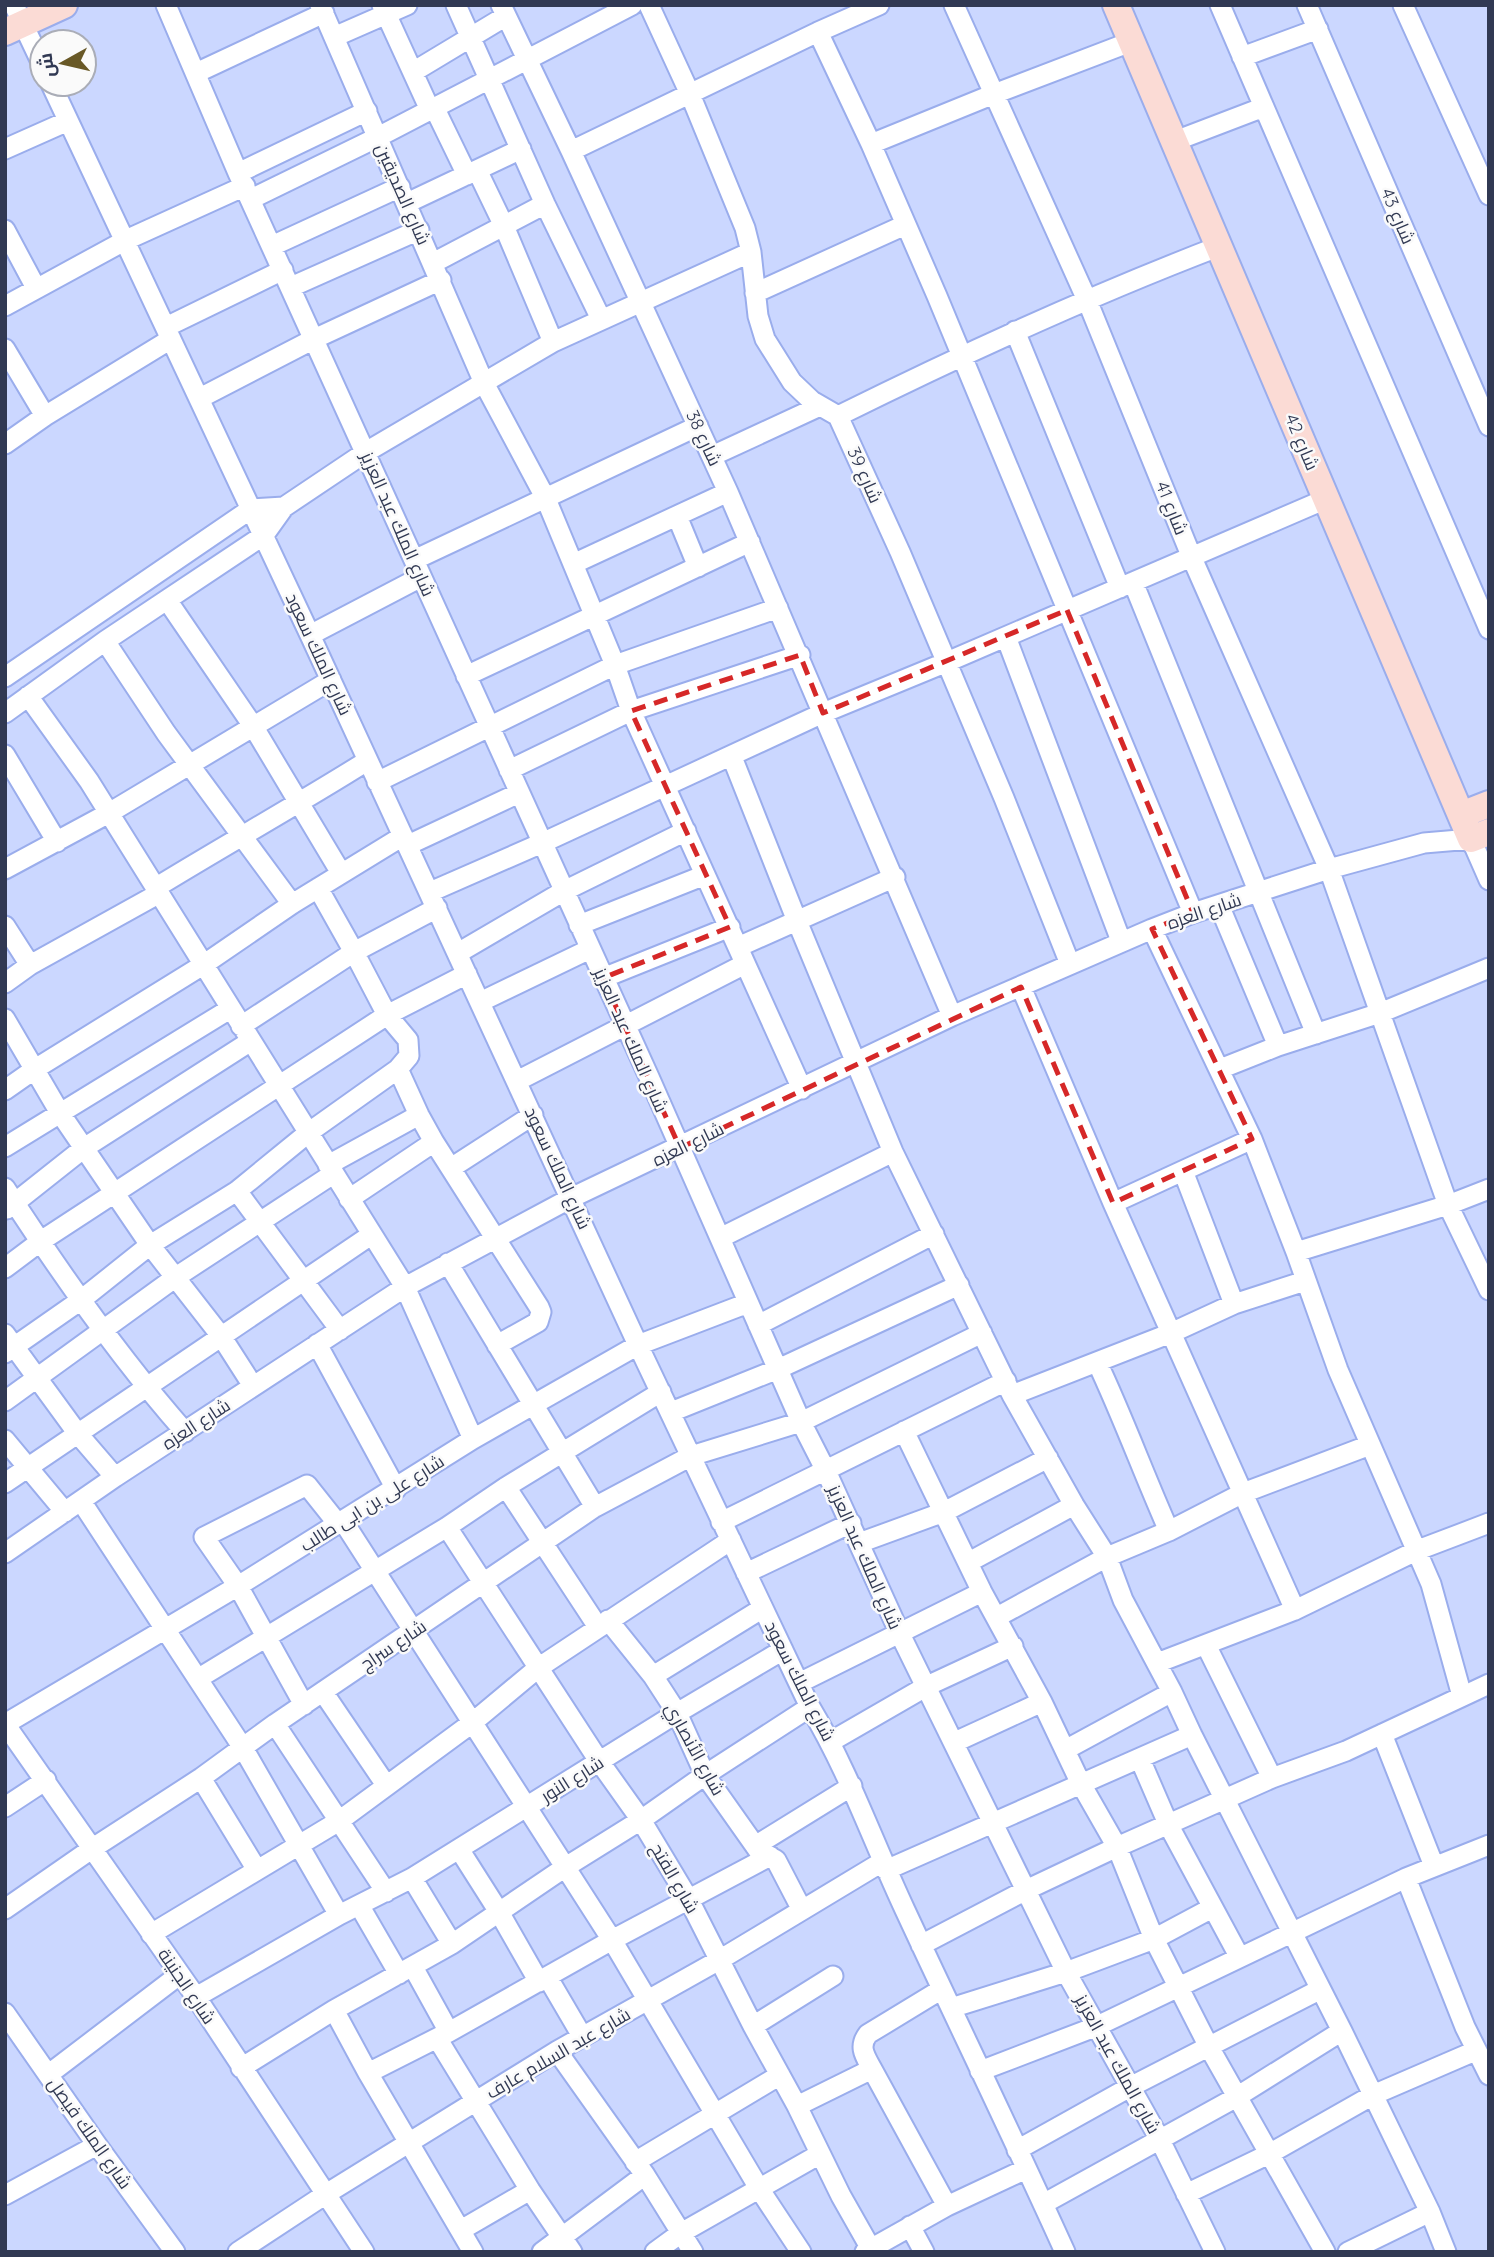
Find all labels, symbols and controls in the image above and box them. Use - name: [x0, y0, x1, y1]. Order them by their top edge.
- north arrow: [28, 28, 98, 98]
- text: ش: [33, 52, 60, 79]
- street label: شارع الصديقين: [369, 140, 436, 249]
- street label: شارع 43: [1375, 184, 1420, 248]
- street label: شارع 38: [680, 406, 727, 470]
- street label: شارع 42: [1279, 410, 1324, 474]
- street label: شارع 39: [842, 443, 888, 507]
- street label: شارع الملك عبد العزيز: [355, 447, 440, 600]
- street label: شارع 41: [1150, 478, 1193, 539]
- street label: شارع الملك سعود: [280, 589, 357, 719]
- street label: شارع العزه: [1164, 888, 1244, 935]
- street label: شارع الملك عبد العزيز: [588, 963, 673, 1116]
- street label: شارع الملك سعود: [519, 1103, 596, 1233]
- street label: شارع العزه: [648, 1117, 728, 1172]
- street label: شارع العزه: [157, 1393, 235, 1455]
- street label: شارع على بن ابى طالب: [296, 1449, 449, 1557]
- street label: شارع الملك عبد العزيز: [822, 1480, 907, 1633]
- street label: شارع سراج: [355, 1614, 431, 1676]
- street label: شارع الملك سعود: [759, 1617, 840, 1746]
- street label: شارع الأنصاري: [657, 1699, 730, 1801]
- street label: شارع النور: [535, 1751, 608, 1809]
- street label: شارع الفتح: [645, 1839, 704, 1918]
- street label: شارع الجنينة: [152, 1944, 221, 2029]
- street label: شارع الملك عبد العزيز: [1069, 1989, 1166, 2138]
- street label: شارع عبد السلام عارف: [482, 2002, 635, 2105]
- street label: شارع الملك فيصل: [42, 2073, 137, 2194]

